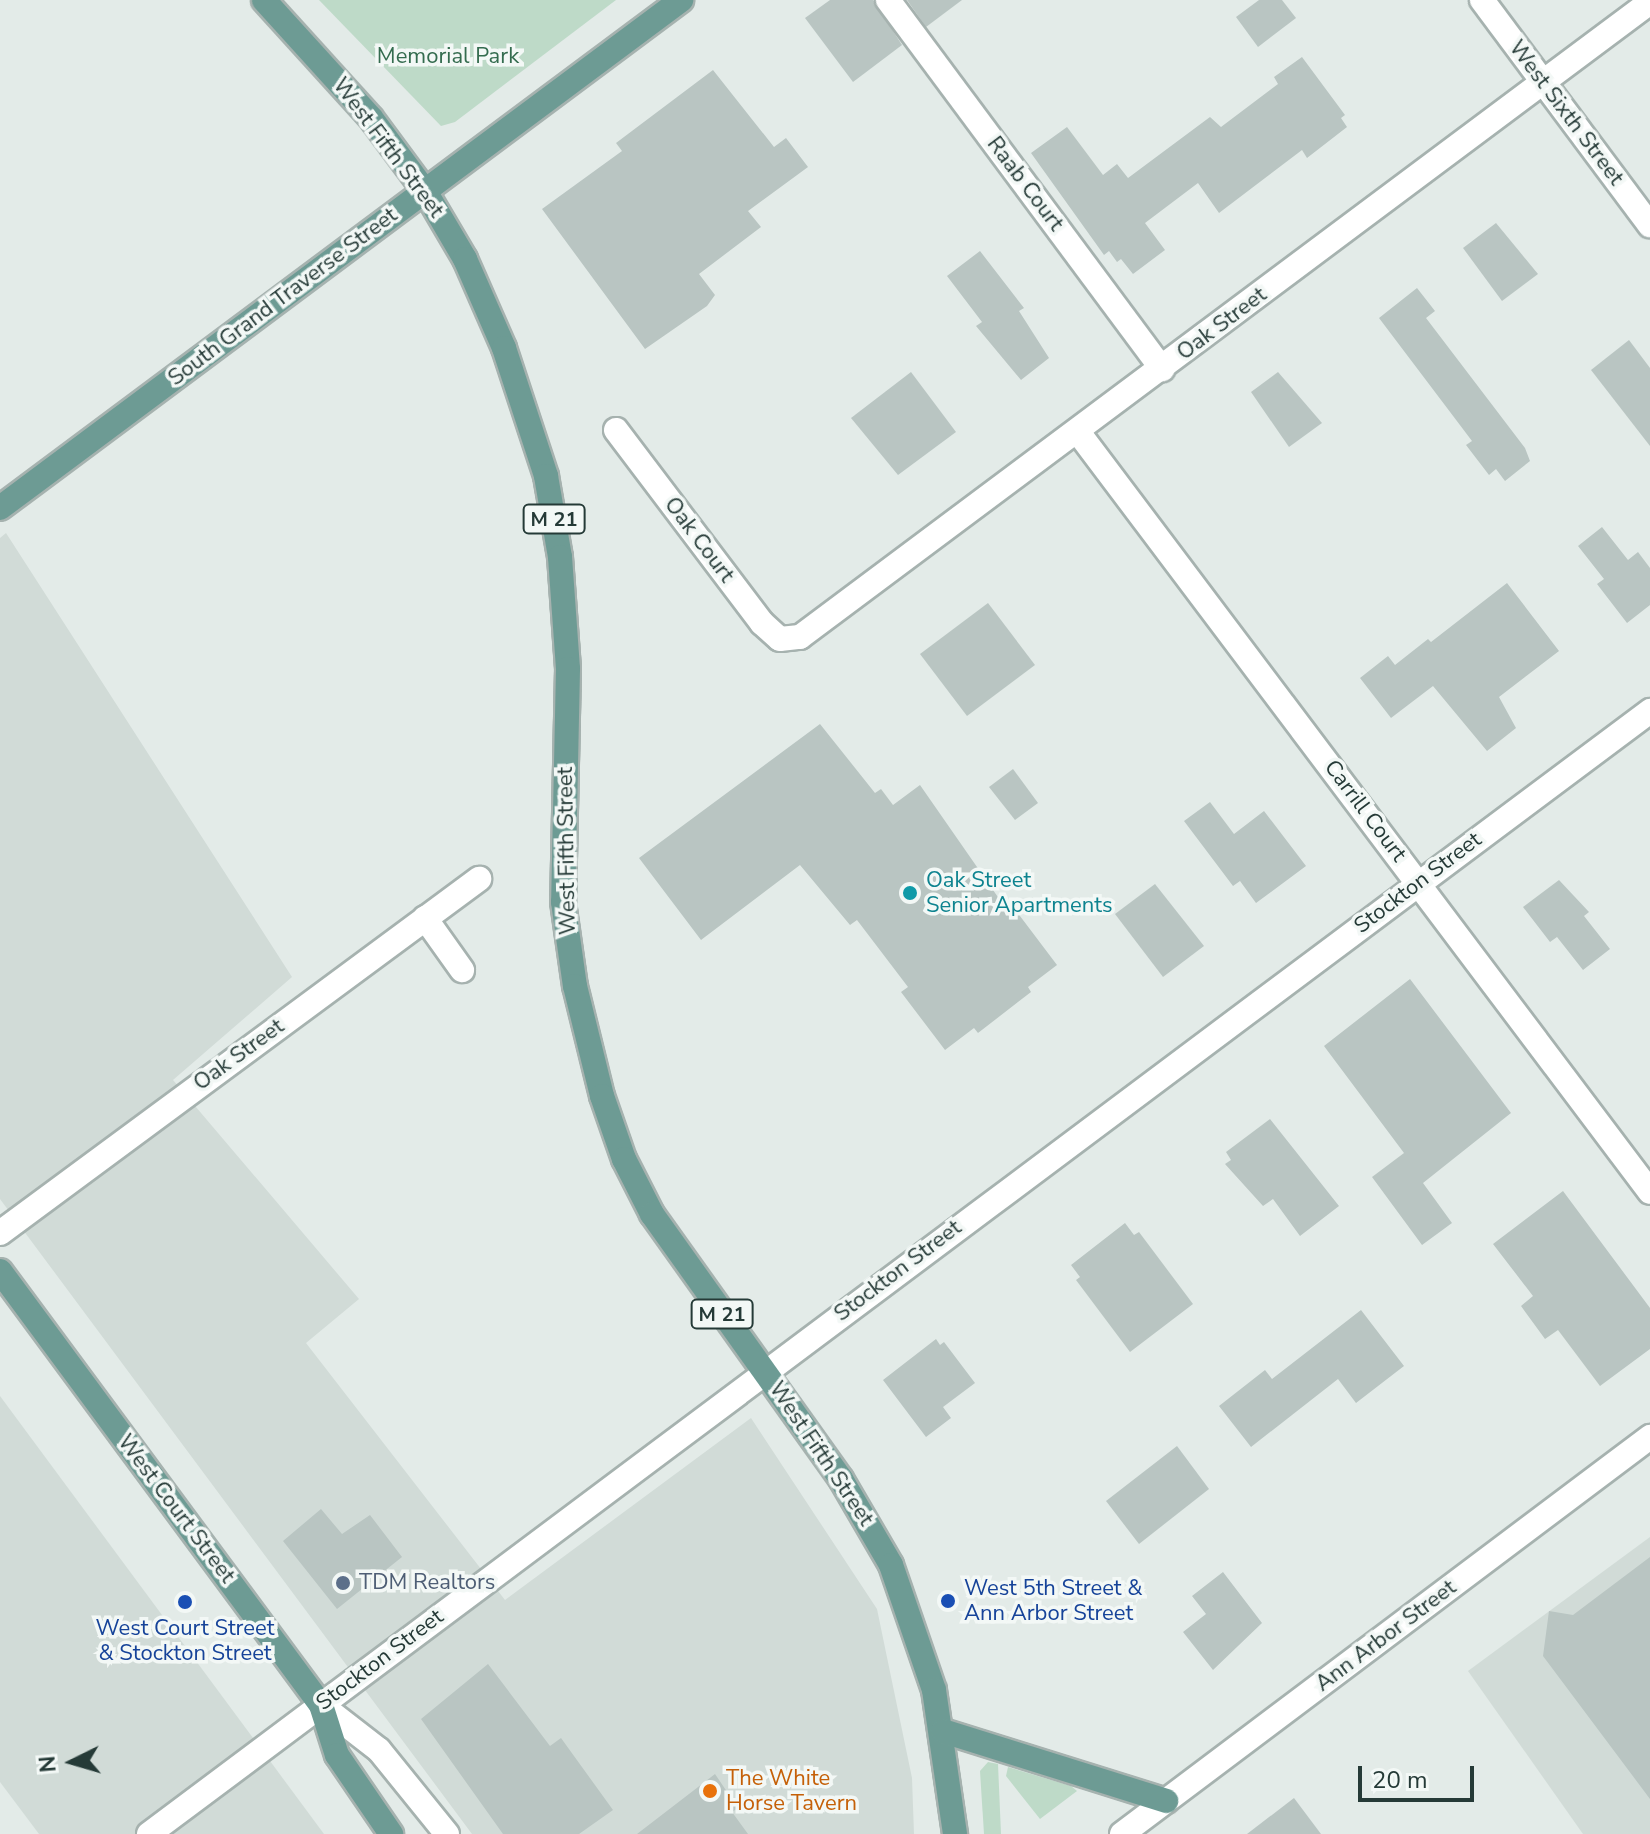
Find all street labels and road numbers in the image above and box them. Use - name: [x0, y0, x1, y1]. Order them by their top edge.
- street label: West Sixth Street: [1503, 35, 1629, 191]
- street label: West Fifth Street: [327, 73, 449, 223]
- street label: Raab Court: [981, 132, 1069, 236]
- street label: South Grand Traverse Street: [163, 202, 403, 392]
- street label: Oak Street: [1172, 282, 1272, 366]
- street label: Oak Court: [658, 492, 740, 588]
- road number: M 21: [522, 503, 586, 535]
- street label: Carrill Court: [1318, 755, 1412, 867]
- street label: West Fifth Street: [552, 767, 582, 935]
- street label: Stockton Street: [1349, 827, 1487, 939]
- street label: Oak Street: [189, 1013, 289, 1097]
- street label: Stockton Street: [829, 1215, 967, 1327]
- road number: M 21: [690, 1298, 754, 1330]
- street label: West Fifth Street: [763, 1377, 879, 1531]
- street label: West Court Street: [112, 1430, 240, 1588]
- street label: Ann Arbor Street: [1310, 1575, 1462, 1697]
- street label: Stockton Street: [311, 1604, 449, 1716]

